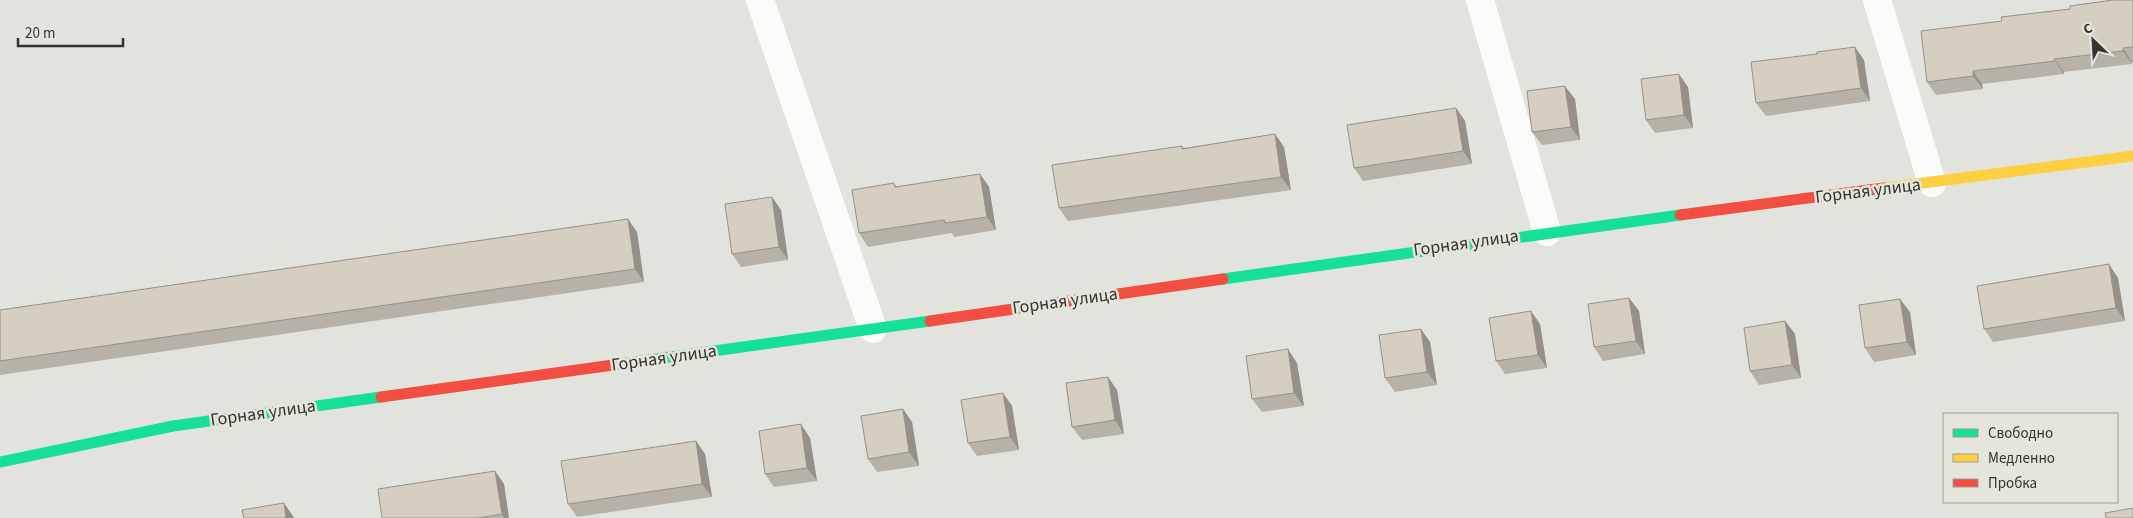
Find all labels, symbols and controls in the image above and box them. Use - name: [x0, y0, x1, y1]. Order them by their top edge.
- scale bar: [18, 15, 122, 47]
- north arrow: [2068, 15, 2118, 65]
- text: С: [2080, 18, 2096, 40]
- text: 20 m: [25, 23, 55, 44]
- street label: Горная улица: [1814, 172, 1922, 210]
- street label: Горная улица: [1412, 223, 1520, 263]
- street label: Горная улица: [1011, 281, 1119, 321]
- street label: Горная улица: [610, 338, 718, 378]
- street label: Горная улица: [209, 393, 317, 433]
- legend: [1943, 413, 2118, 503]
- text: Свободно: [1988, 423, 2053, 444]
- text: Медленно: [1988, 448, 2055, 469]
- text: Пробка: [1988, 473, 2037, 494]

